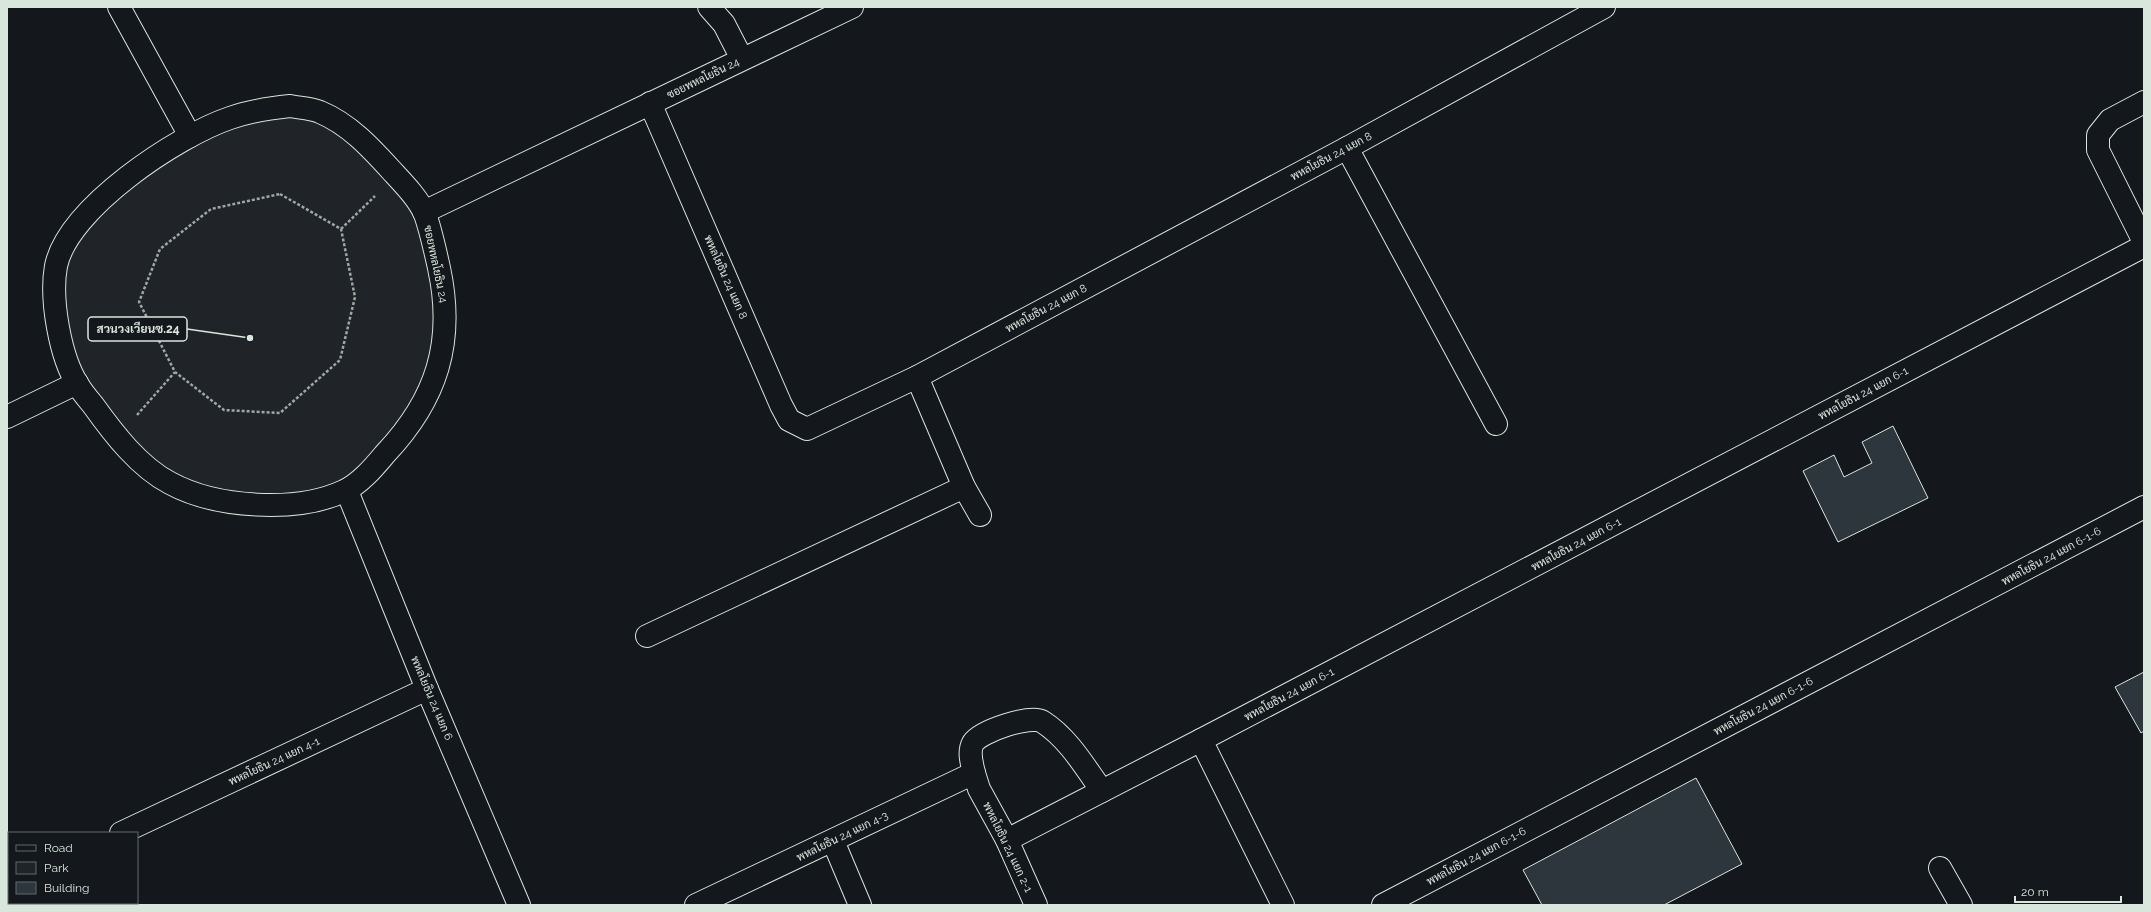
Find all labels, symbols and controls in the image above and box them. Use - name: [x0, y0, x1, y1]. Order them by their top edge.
- street label: ซอยพหลโยธิน 24: [664, 54, 741, 102]
- street label: พหลโยธิน 24 แยก 8: [1287, 128, 1374, 183]
- street label: ซอยพหลโยธิน 24: [421, 224, 452, 304]
- street label: พหลโยธิน 24 แยก 8: [701, 232, 752, 321]
- street label: พหลโยธิน 24 แยก 8: [1002, 280, 1089, 335]
- callout: สวนวงเวียนซ.24: [88, 317, 187, 341]
- text: สวนวงเวียนซ.24: [96, 321, 180, 336]
- street label: พหลโยธิน 24 แยก 6-1: [1815, 362, 1911, 423]
- street label: พหลโยธิน 24 แยก 6-1: [1528, 513, 1624, 574]
- street label: พหลโยธิน 24 แยก 6-1-6: [1998, 523, 2104, 588]
- street label: พหลโยธิน 24 แยก 6: [408, 653, 457, 743]
- street label: พหลโยธิน 24 แยก 6-1: [1241, 663, 1337, 724]
- street label: พหลโยธิน 24 แยก 6-1-6: [1710, 673, 1816, 738]
- street label: พหลโยธิน 24 แยก 4-1: [226, 733, 322, 788]
- street label: พหลโยธิน 24 แยก 2-1: [980, 799, 1037, 895]
- street label: พหลโยธิน 24 แยก 4-3: [794, 807, 890, 864]
- street label: พหลโยธิน 24 แยก 6-1-6: [1423, 823, 1529, 888]
- legend: [8, 832, 138, 904]
- text: Road: [44, 841, 73, 855]
- text: Park: [44, 861, 69, 875]
- scale bar: [2015, 878, 2121, 904]
- text: Building: [44, 881, 90, 895]
- text: 20 m: [2021, 885, 2049, 899]

